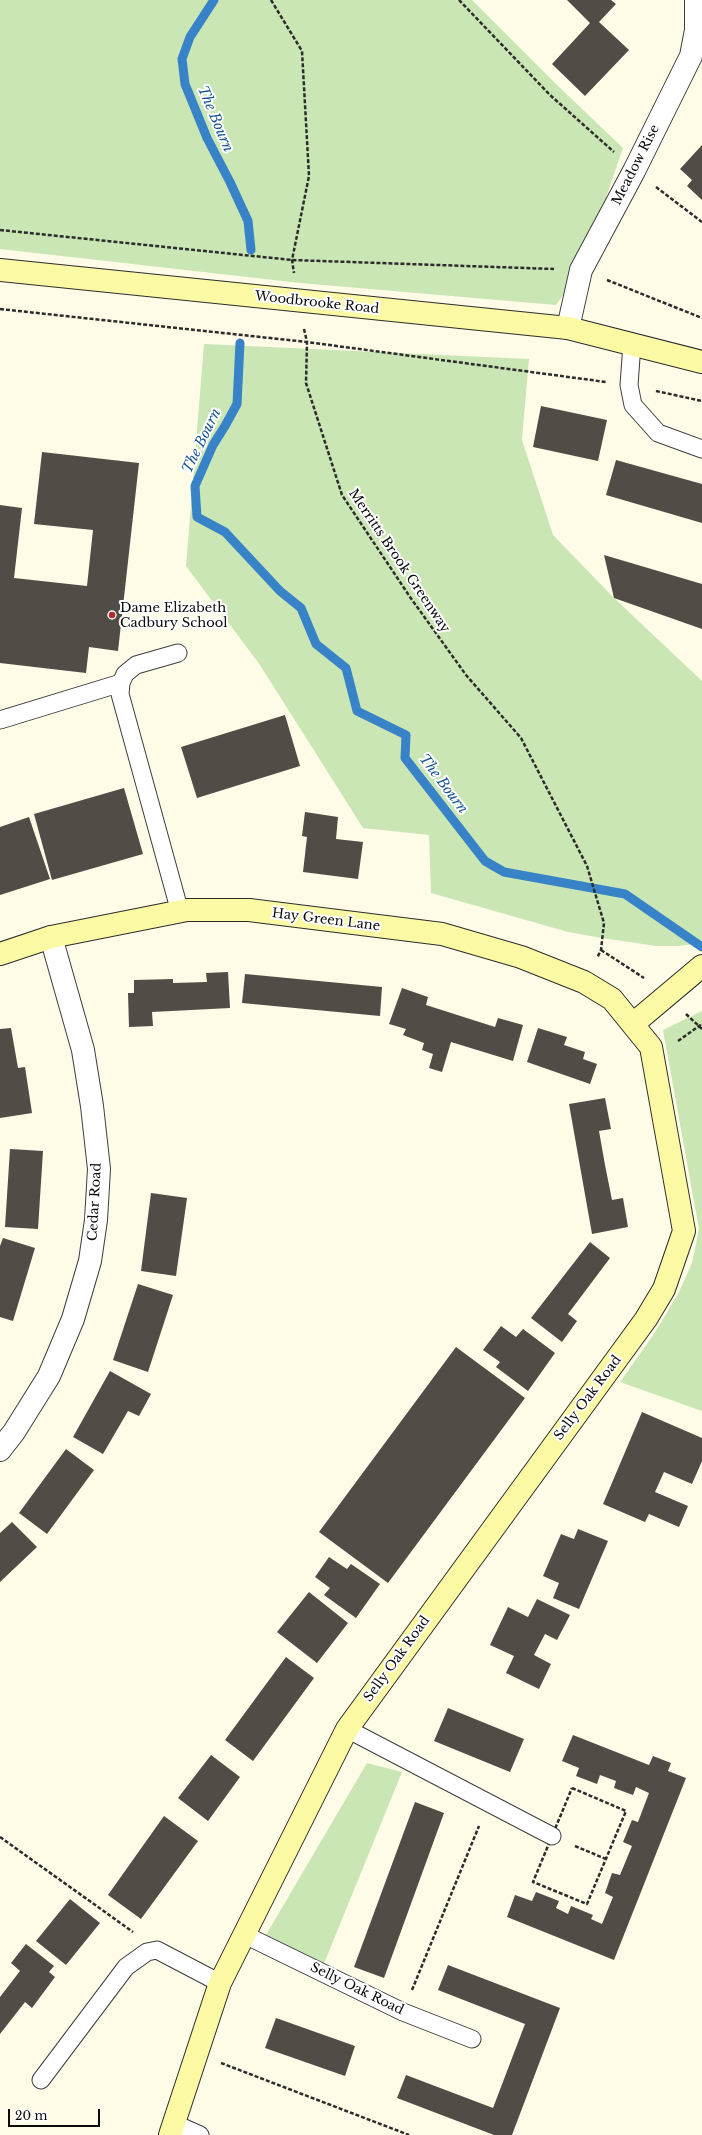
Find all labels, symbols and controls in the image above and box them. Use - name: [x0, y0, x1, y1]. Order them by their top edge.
- water label: The Bourn: [194, 83, 236, 155]
- street label: Meadow Rise: [609, 122, 663, 208]
- street label: Woodbrooke Road: [254, 289, 380, 317]
- water label: The Bourn: [179, 406, 225, 476]
- street label: Merritts Brook Greenway: [345, 486, 453, 636]
- place label: Dame Elizabeth Cadbury School: [120, 600, 227, 631]
- marker: Dame Elizabeth Cadbury School: [107, 610, 117, 620]
- water label: The Bourn: [415, 751, 471, 817]
- street label: Hay Green Lane: [271, 906, 381, 934]
- street label: Cedar Road: [85, 1162, 105, 1242]
- street label: Selly Oak Road: [551, 1353, 625, 1443]
- street label: Selly Oak Road: [361, 1613, 433, 1705]
- street label: Selly Oak Road: [308, 1960, 406, 2018]
- scale bar: [10, 2101, 102, 2127]
- text: 20 m: [15, 2108, 47, 2123]

